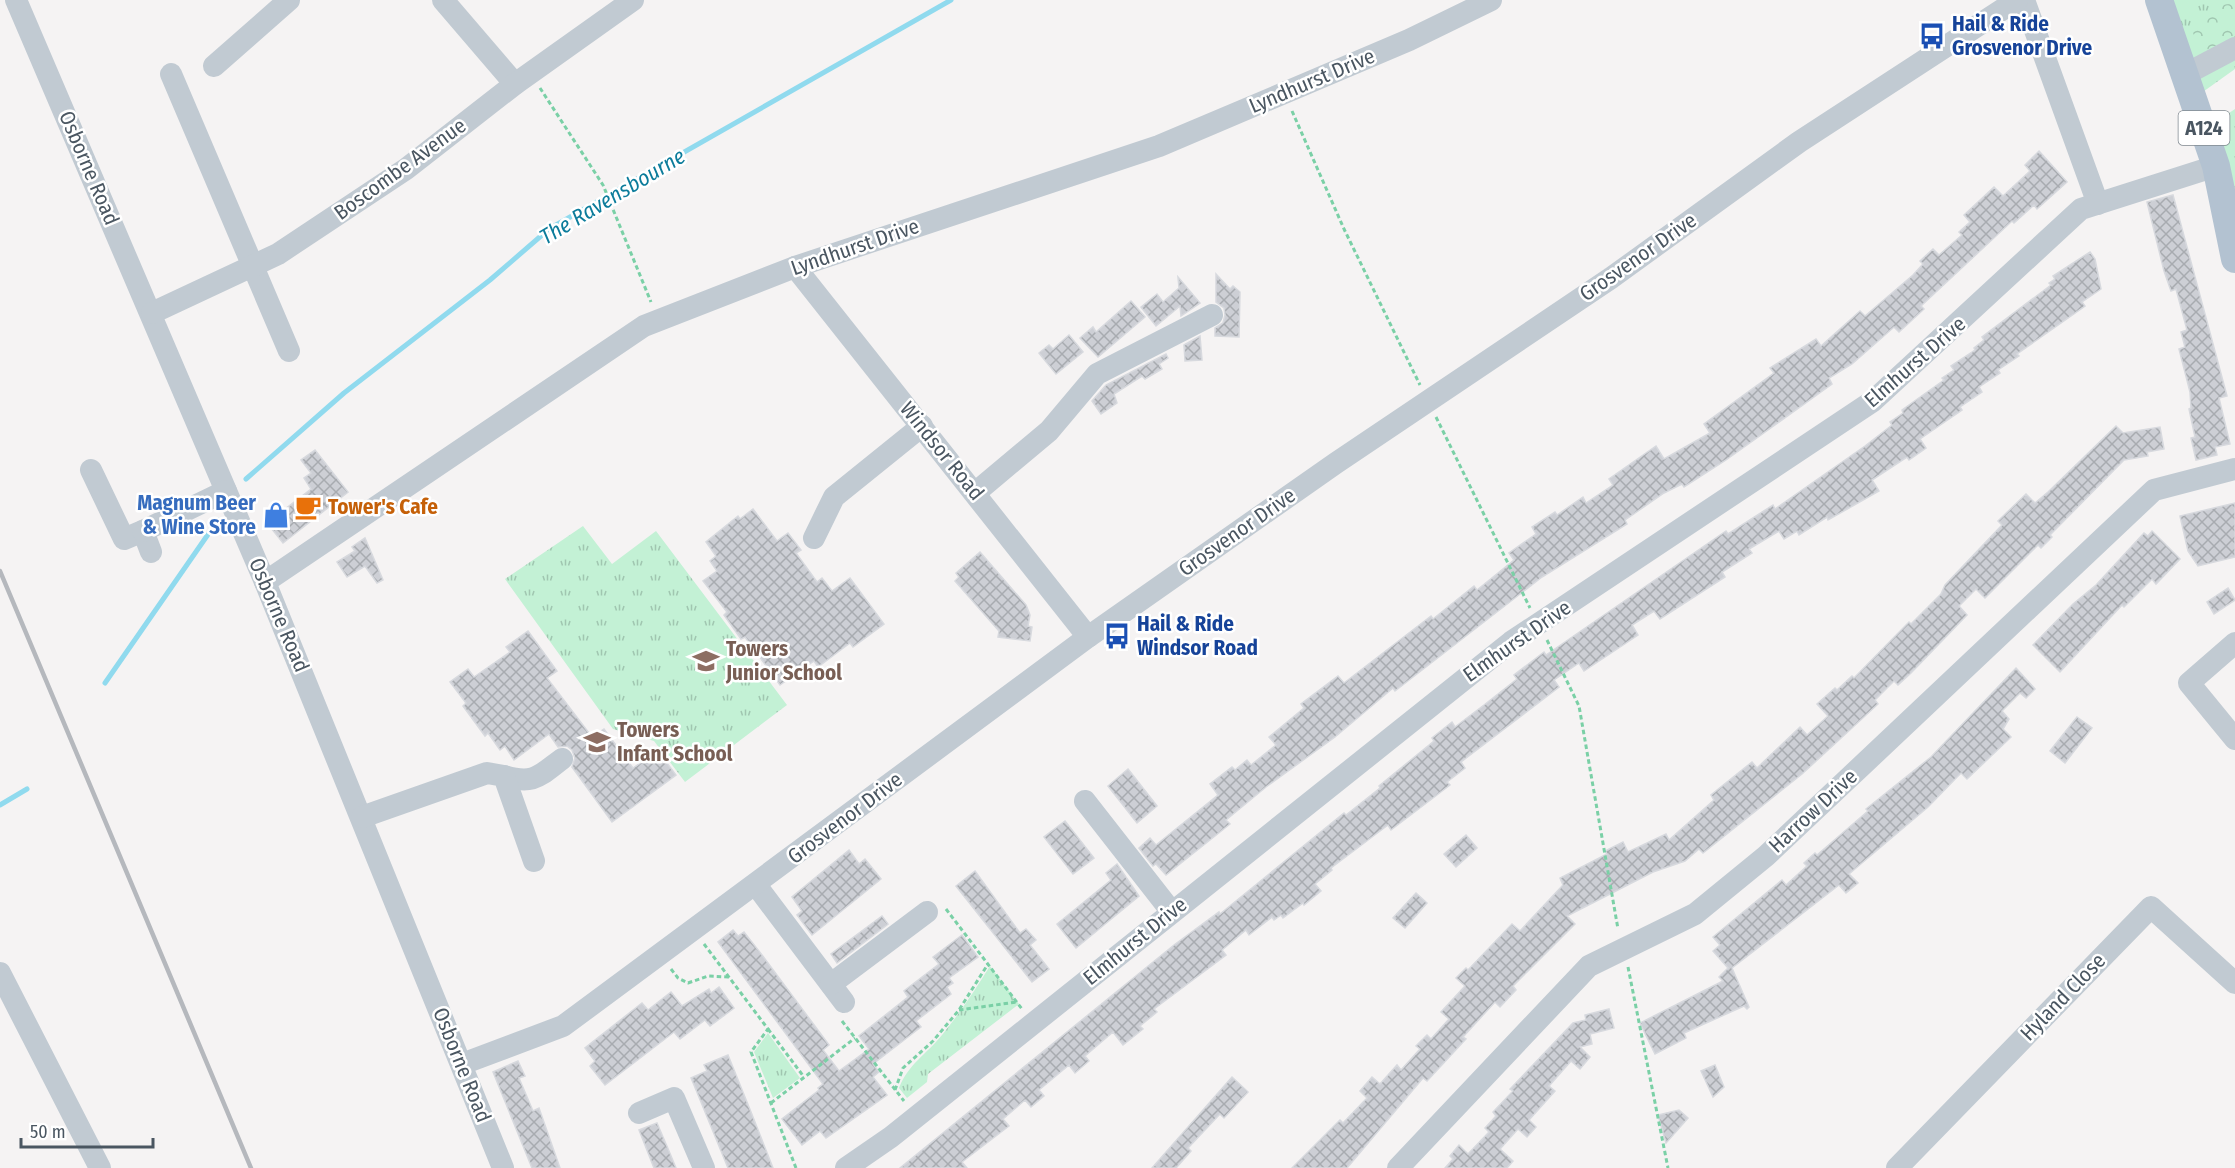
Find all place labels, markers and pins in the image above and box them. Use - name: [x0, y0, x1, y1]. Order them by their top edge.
- place label: Hail & Ride Grosvenor Drive: [1952, 11, 2093, 61]
- bus stop icon: Hail & Ride Grosvenor Drive: [1917, 21, 1947, 51]
- place label: Magnum Beer & Wine Store: [137, 490, 256, 540]
- cafe icon: Tower's Cafe: [293, 492, 323, 522]
- place label: Tower's Cafe: [328, 494, 438, 520]
- shop icon: Magnum Beer & Wine Store: [261, 500, 291, 530]
- place label: Hail & Ride Windsor Road: [1137, 611, 1258, 661]
- bus stop icon: Hail & Ride Windsor Road: [1102, 621, 1132, 651]
- place label: Towers Junior School: [725, 636, 842, 686]
- school or university icon: Towers Junior School: [691, 646, 721, 676]
- place label: Towers Infant School: [617, 717, 733, 767]
- school or university icon: Towers Infant School: [582, 727, 612, 757]

